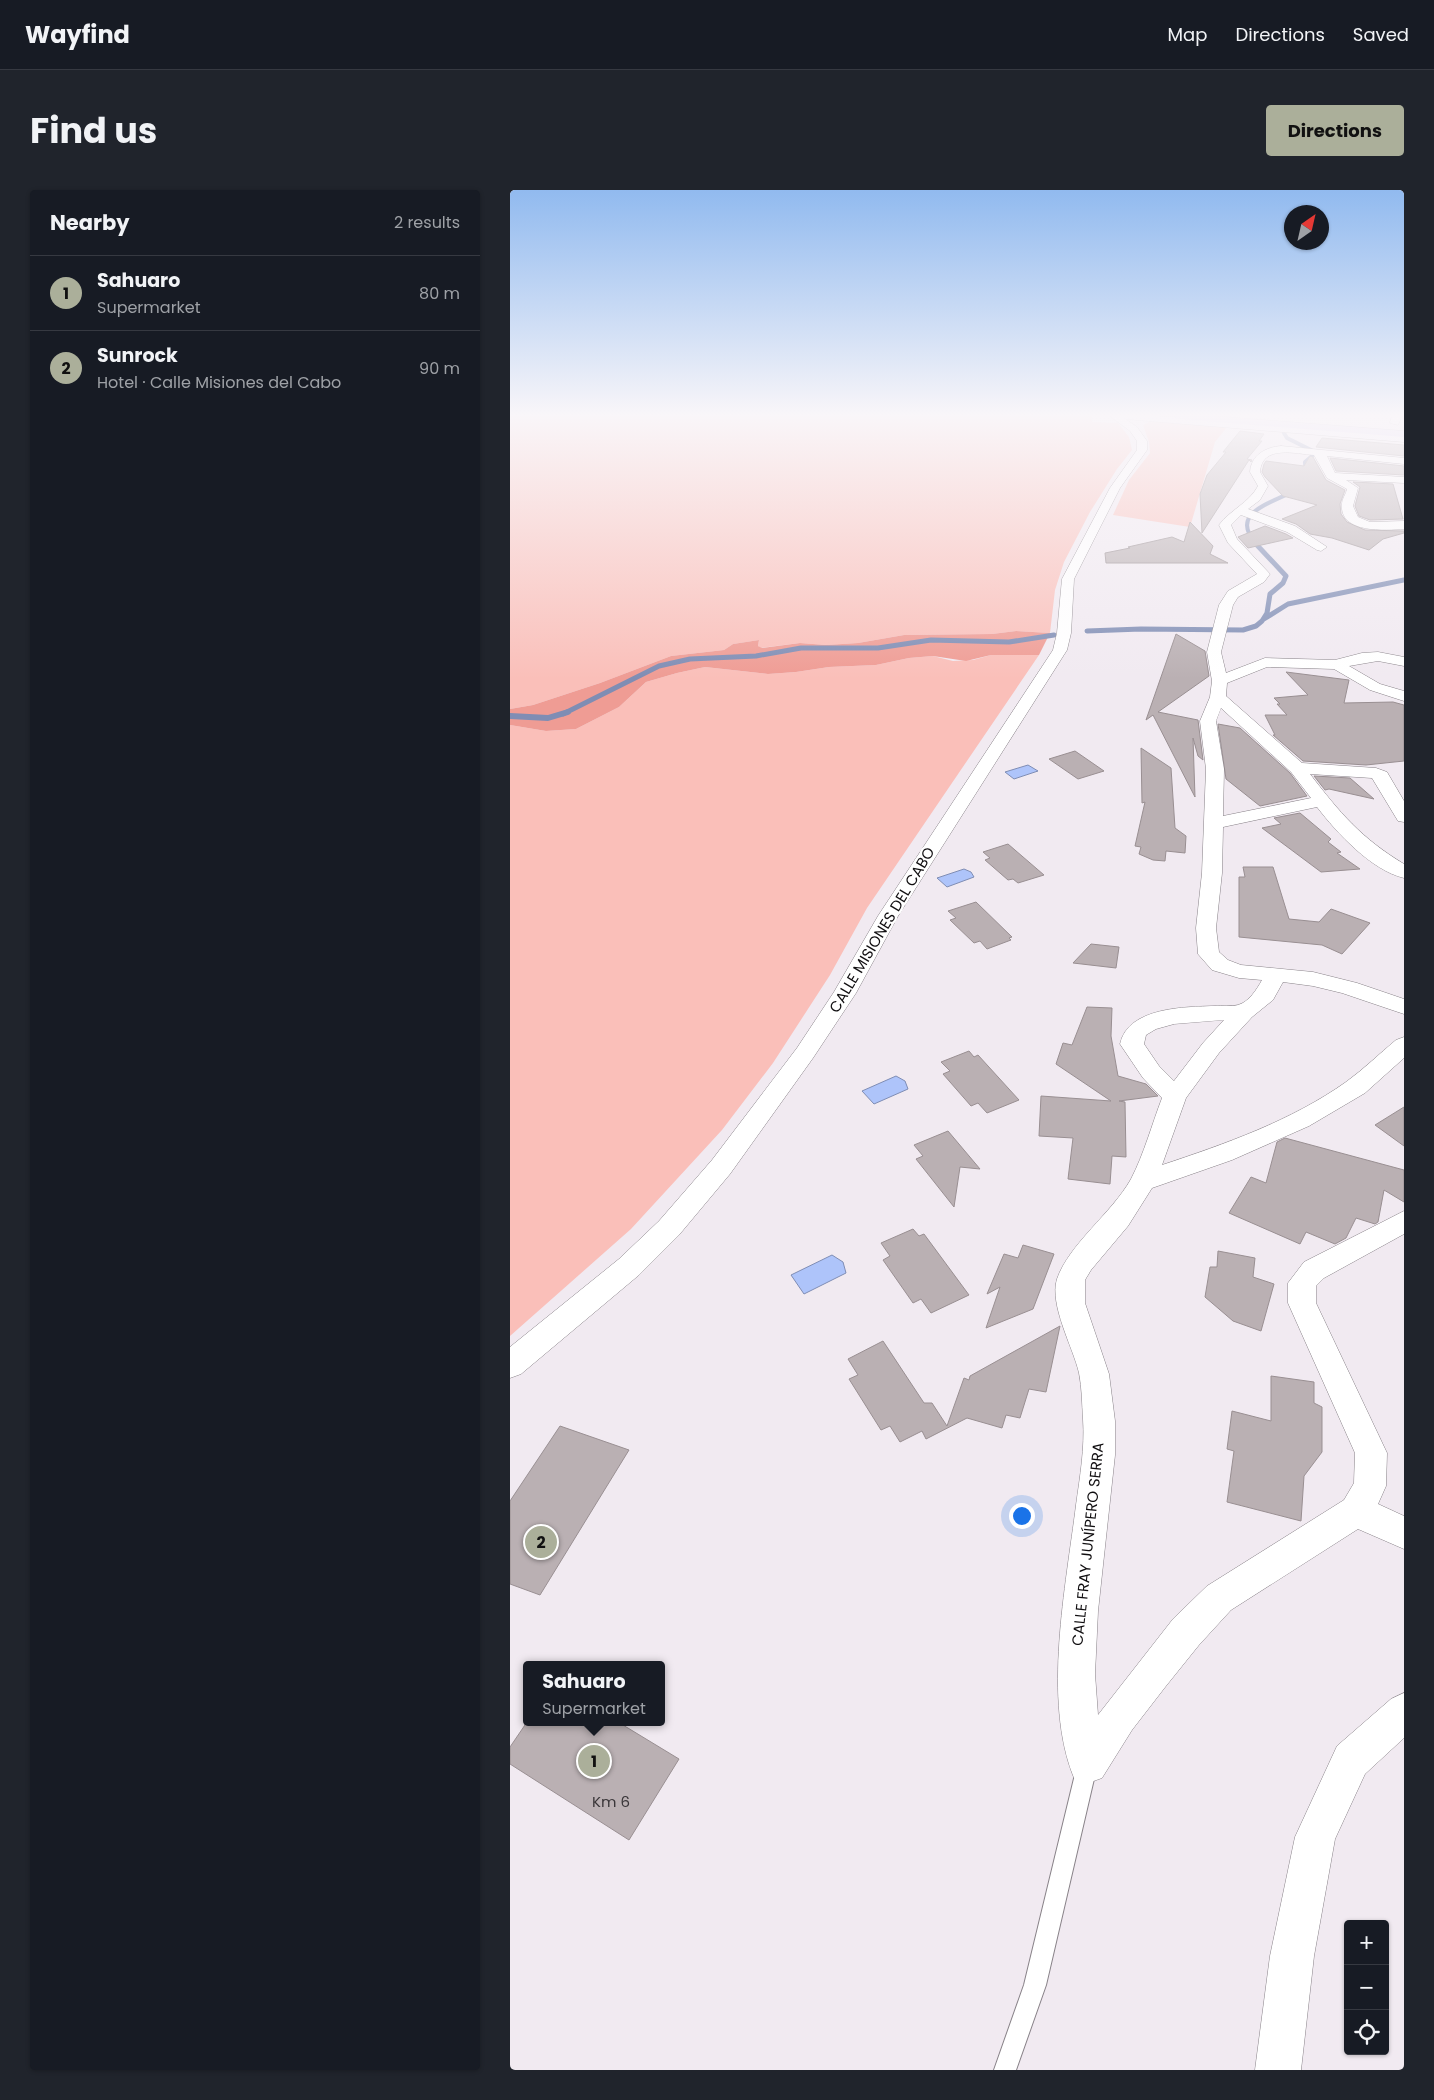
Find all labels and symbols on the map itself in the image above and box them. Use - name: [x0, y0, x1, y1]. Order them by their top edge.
- north arrow: [1284, 205, 1329, 250]
- street label: CALLE MISIONES DEL CABO: [824, 843, 940, 1016]
- street label: CALLE FRAY JUNÍPERO SERRA: [1066, 1441, 1109, 1647]
- your location: [1009, 1503, 1035, 1529]
- pin: 2: [525, 1523, 557, 1561]
- pin: 1: [578, 1742, 610, 1780]
- house number: Km 6: [592, 1791, 630, 1812]

